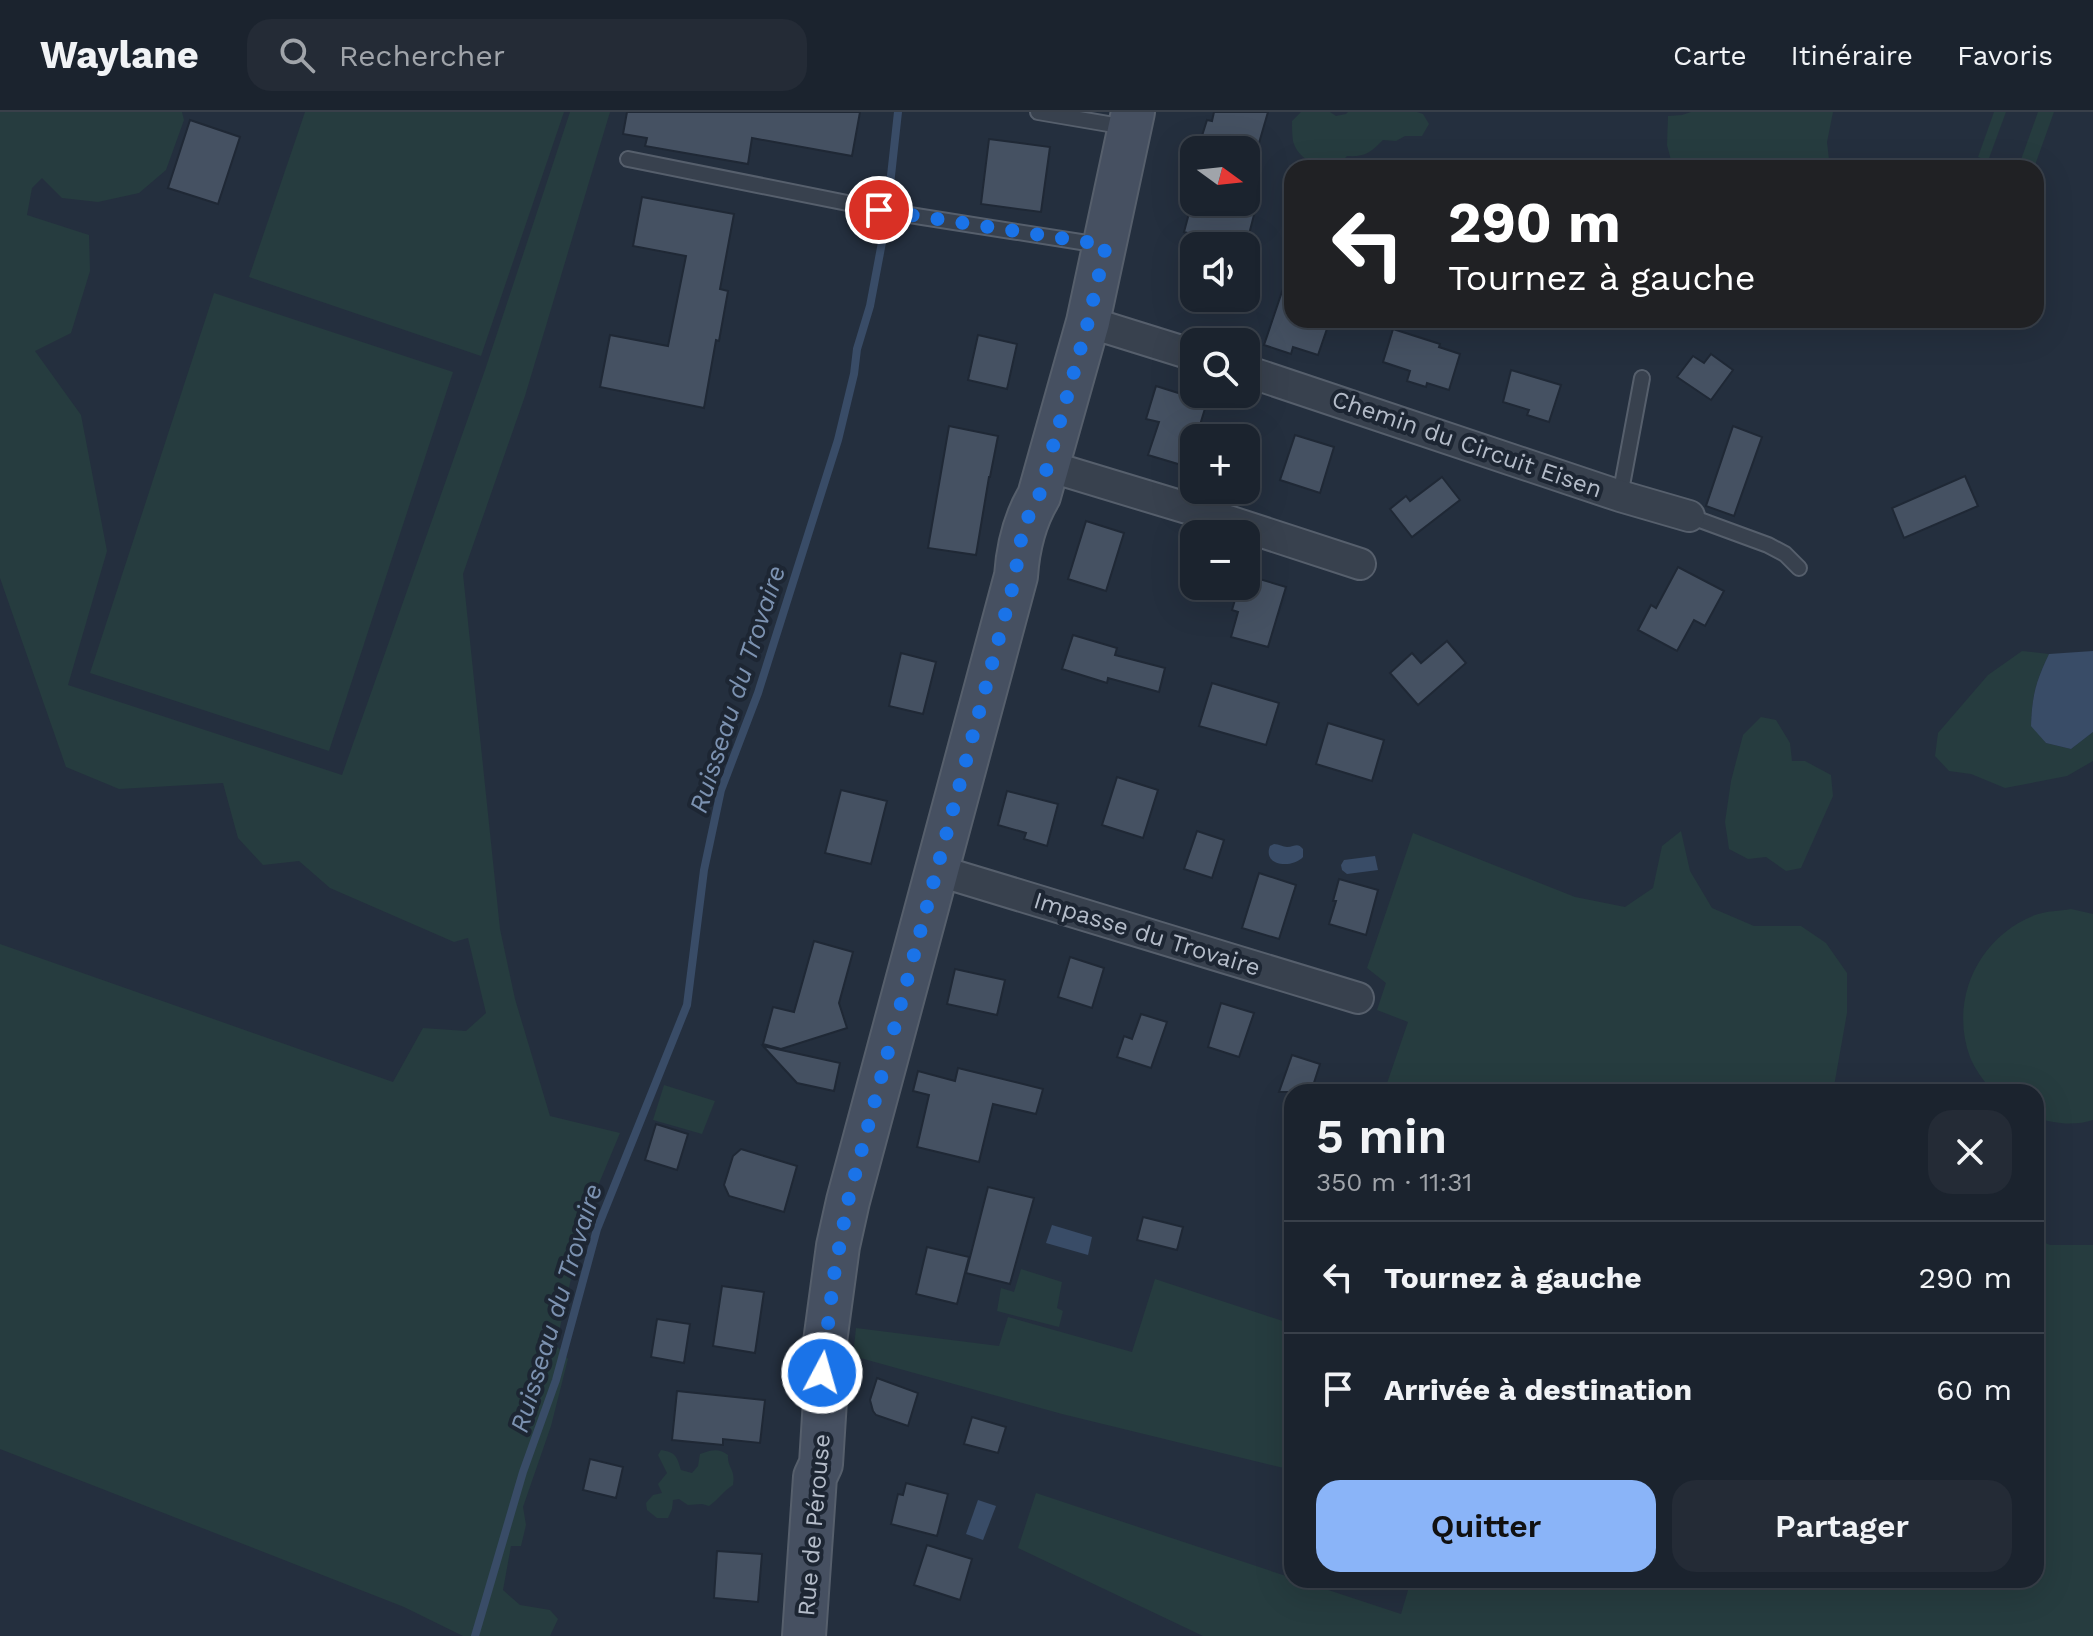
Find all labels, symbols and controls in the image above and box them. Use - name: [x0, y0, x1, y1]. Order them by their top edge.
- search box: [247, 19, 807, 91]
- text: Waylane: [40, 33, 199, 77]
- icon: search: [275, 33, 319, 77]
- text: Rechercher: [339, 38, 505, 73]
- text: Carte: [1673, 39, 1747, 72]
- text: Itinéraire: [1791, 39, 1913, 72]
- text: Favoris: [1957, 39, 2053, 72]
- north arrow: [1180, 136, 1260, 216]
- map controls: [1180, 136, 1260, 600]
- pin: [845, 176, 913, 244]
- icon: arrive: [857, 188, 901, 232]
- text: 290 m: [1448, 190, 1621, 256]
- icon: left: [1316, 192, 1420, 296]
- button: sound: [1180, 232, 1260, 312]
- text: Tournez à gauche: [1448, 257, 1756, 299]
- button: search: [1180, 328, 1260, 408]
- street label: Chemin du Circuit Eisen: [1328, 385, 1606, 503]
- button: +: [1180, 424, 1260, 504]
- button: −: [1180, 520, 1260, 600]
- water label: Ruisseau du Trovaire: [683, 562, 791, 816]
- street label: Impasse du Trovaire: [1030, 886, 1264, 982]
- text: 5 min: [1316, 1108, 1447, 1165]
- button: close: [1928, 1110, 2012, 1194]
- text: 350 m · 11:31: [1316, 1167, 1472, 1197]
- water label: Ruisseau du Trovaire: [504, 1180, 608, 1436]
- icon: left: [1316, 1255, 1360, 1299]
- text: Tournez à gauche: [1384, 1260, 1642, 1295]
- text: 290 m: [1919, 1260, 2012, 1295]
- position arrow: [780, 1331, 864, 1415]
- icon: arrive: [1316, 1367, 1360, 1411]
- text: Arrivée à destination: [1384, 1372, 1692, 1407]
- text: 60 m: [1936, 1372, 2012, 1407]
- street label: Rue de Pérouse: [792, 1433, 836, 1617]
- button: Quitter: [1316, 1480, 1656, 1572]
- button: Partager: [1672, 1480, 2012, 1572]

